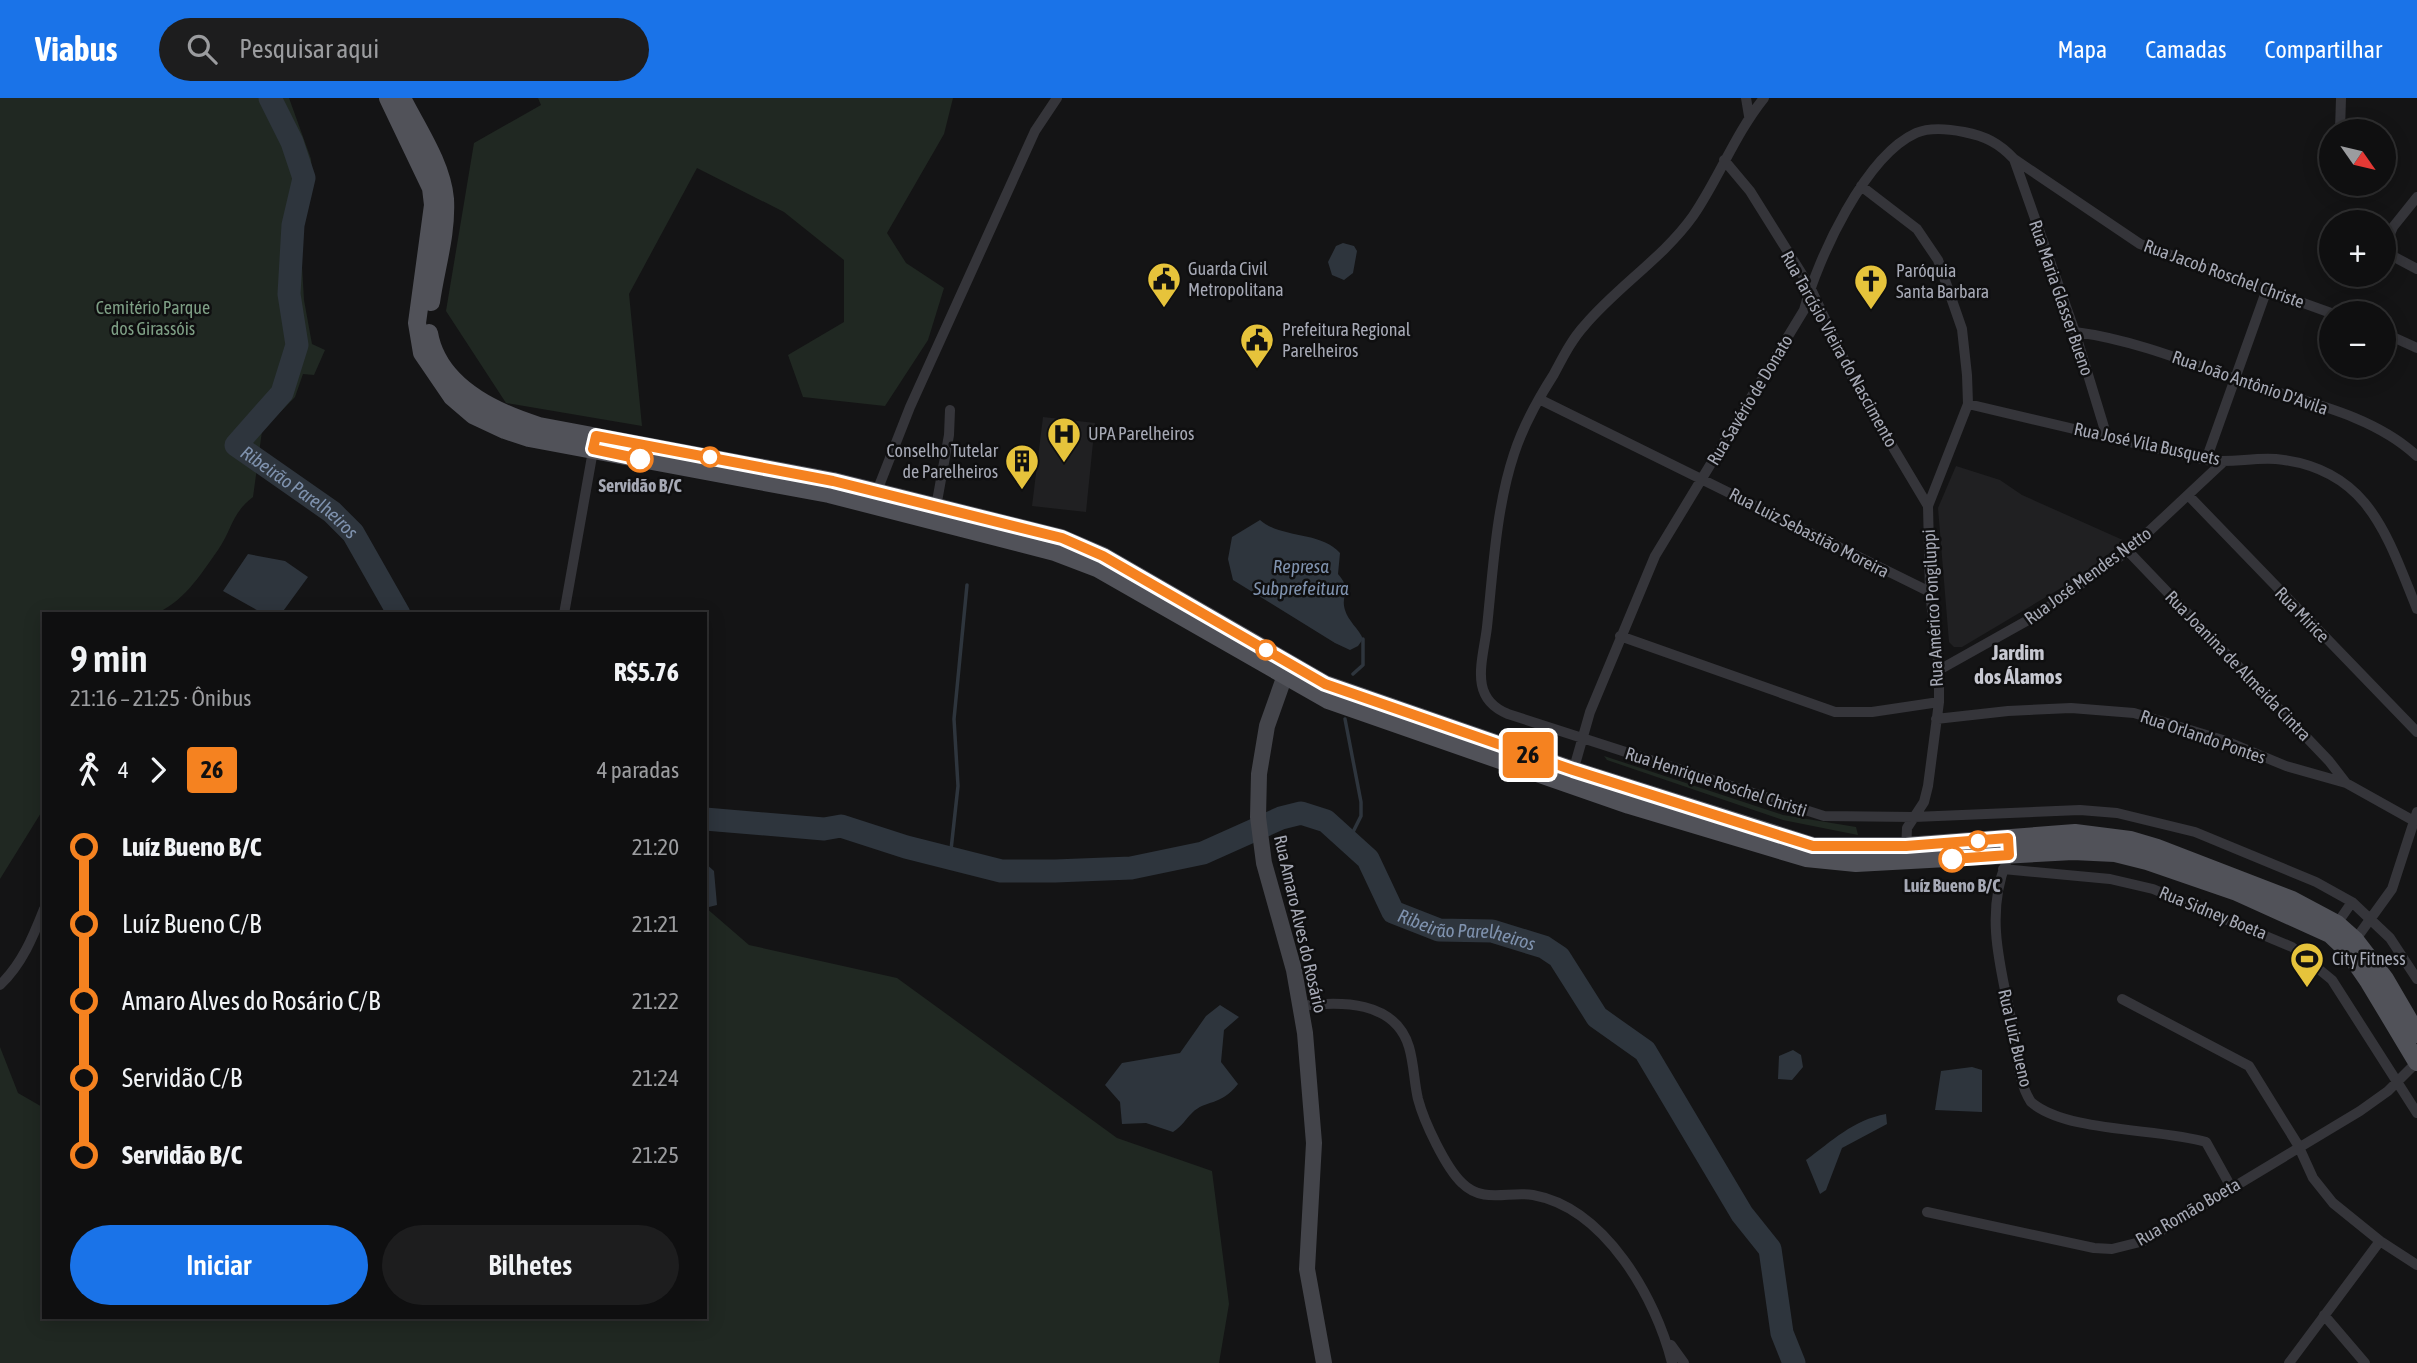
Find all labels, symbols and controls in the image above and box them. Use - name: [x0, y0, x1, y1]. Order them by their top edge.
- search box: [159, 18, 649, 81]
- text: Viabus: [35, 30, 117, 68]
- icon: search: [183, 30, 221, 68]
- text: Pesquisar aqui: [239, 34, 379, 64]
- text: Mapa: [2057, 36, 2107, 63]
- text: Camadas: [2145, 36, 2227, 63]
- text: Compartilhar: [2265, 36, 2382, 63]
- north arrow: [2319, 119, 2396, 196]
- map controls: [2319, 119, 2396, 378]
- button: +: [2319, 210, 2396, 287]
- street label: Rua Maria Glasser Bueno: [2025, 217, 2098, 378]
- street label: Rua Jacob Roschel Christe: [2141, 235, 2307, 312]
- street label: Rua Tarcísio Vieira do Nascimento: [1777, 247, 1902, 451]
- place label: Guarda Civil Metropolitana: [1188, 258, 1284, 300]
- public building icon: Guarda Civil Metropolitana: [1145, 260, 1183, 309]
- place label: Paróquia Santa Barbara: [1896, 260, 1989, 302]
- church icon: Paróquia Santa Barbara: [1852, 262, 1890, 311]
- park label: Cemitério Parque dos Girassóis: [96, 297, 210, 339]
- button: −: [2319, 301, 2396, 378]
- place label: Prefeitura Regional Parelheiros: [1282, 319, 1411, 361]
- public building icon: Prefeitura Regional Parelheiros: [1238, 321, 1276, 370]
- street label: Rua Savério de Donato: [1702, 331, 1797, 469]
- street label: Rua João Antônio D'Avila: [2169, 346, 2331, 419]
- hospital icon: UPA Parelheiros: [1045, 415, 1083, 464]
- street label: Rua José Vila Busquets: [2072, 418, 2222, 469]
- place label: UPA Parelheiros: [1088, 423, 1194, 444]
- place label: Conselho Tutelar de Parelheiros: [886, 440, 999, 482]
- water label: Ribeirão Parelheiros: [237, 441, 363, 543]
- building icon: Conselho Tutelar de Parelheiros: [1003, 442, 1041, 491]
- marker: Servidão B/C: [627, 446, 653, 472]
- unlabelled marker: [700, 447, 720, 467]
- place label: Servidão B/C: [598, 475, 682, 496]
- street label: Rua Luiz Sebastião Moreira: [1726, 483, 1893, 582]
- street label: Rua José Mendes Netto: [2020, 523, 2155, 629]
- street label: Rua Américo Pongiluppi: [1918, 529, 1947, 687]
- water label: Represa Subprefeitura: [1252, 555, 1349, 599]
- street label: Rua Mirice: [2271, 583, 2334, 647]
- street label: Rua Joanina de Almeida Cintra: [2161, 586, 2316, 745]
- text: 9 min: [70, 637, 148, 680]
- unlabelled marker: [1256, 640, 1276, 660]
- district label: Jardim dos Álamos: [1974, 640, 2063, 688]
- text: R$5.76: [614, 657, 679, 687]
- text: 21:16 – 21:25 · Ônibus: [70, 685, 251, 711]
- street label: Rua Orlando Pontes: [2138, 705, 2269, 768]
- line badge: 26: [1496, 732, 1560, 778]
- text: 26: [1517, 741, 1539, 768]
- street label: Rua Henrique Roschel Christi: [1623, 742, 1810, 821]
- icon: walk: [70, 751, 108, 789]
- icon: forward: [139, 751, 177, 789]
- text: 26: [201, 756, 223, 783]
- text: 4: [118, 757, 129, 783]
- text: 4 paradas: [597, 757, 679, 783]
- unlabelled marker: [1968, 831, 1988, 851]
- text: Luíz Bueno B/C: [122, 832, 261, 862]
- street label: Rua Amaro Alves do Rosário: [1270, 833, 1331, 1015]
- text: 21:20: [632, 834, 679, 860]
- marker: Luíz Bueno B/C: [1939, 846, 1965, 872]
- place label: Luíz Bueno B/C: [1904, 875, 2000, 896]
- street label: Rua Sidney Boeta: [2156, 881, 2270, 944]
- water label: Ribeirão Parelheiros: [1395, 904, 1538, 955]
- text: Luíz Bueno C/B: [122, 909, 261, 939]
- text: 21:21: [632, 911, 679, 937]
- sports icon: City Fitness: [2288, 940, 2326, 989]
- place label: City Fitness: [2332, 948, 2406, 969]
- text: Amaro Alves do Rosário C/B: [122, 986, 380, 1016]
- street label: Rua Luiz Bueno: [1994, 987, 2037, 1089]
- text: 21:22: [632, 988, 679, 1014]
- text: Servidão C/B: [122, 1063, 242, 1093]
- text: 21:24: [632, 1065, 679, 1091]
- text: Servidão B/C: [122, 1140, 242, 1170]
- text: 21:25: [632, 1142, 679, 1168]
- street label: Rua Romão Boeta: [2132, 1173, 2244, 1250]
- button: Iniciar: [70, 1225, 368, 1305]
- button: Bilhetes: [382, 1225, 679, 1305]

